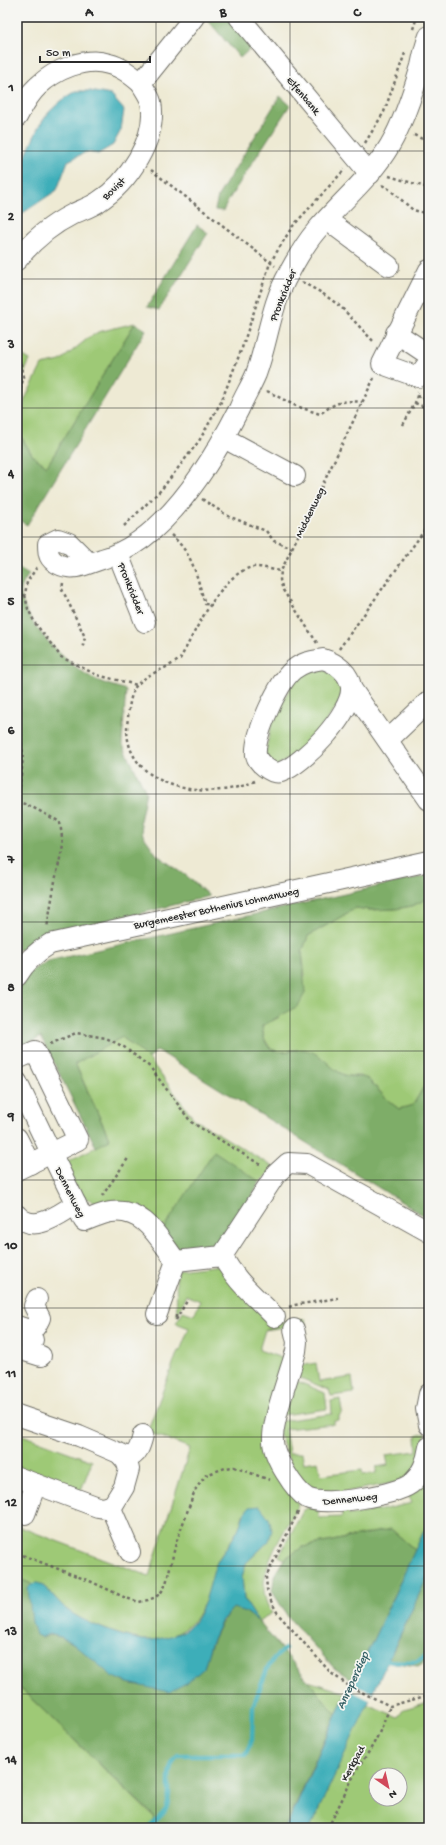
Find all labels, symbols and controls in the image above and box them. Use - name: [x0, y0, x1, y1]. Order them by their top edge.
- text: A: [84, 6, 94, 21]
- text: B: [219, 6, 228, 21]
- text: C: [352, 6, 362, 21]
- scale bar: [40, 38, 150, 64]
- text: 50 m: [46, 47, 71, 61]
- street label: Elfenbank: [283, 74, 323, 118]
- text: 1: [7, 81, 14, 96]
- street label: Bovist: [100, 175, 129, 204]
- text: 2: [8, 210, 15, 225]
- street label: Pronkridder: [268, 267, 300, 324]
- text: 3: [7, 338, 15, 353]
- text: 4: [7, 467, 15, 482]
- street label: Middenweg: [294, 486, 328, 540]
- street label: Pronkridder: [114, 560, 146, 617]
- text: 5: [8, 595, 15, 610]
- text: 6: [8, 724, 15, 739]
- text: 7: [7, 853, 16, 868]
- street label: Burgemeester Bothenius Lohmanweg: [132, 886, 300, 933]
- text: 8: [7, 981, 15, 996]
- text: 9: [7, 1110, 15, 1125]
- street label: Dennenweg: [51, 1165, 87, 1220]
- text: 10: [4, 1239, 18, 1254]
- text: 11: [5, 1367, 16, 1382]
- street label: Dennenweg: [321, 1491, 378, 1509]
- text: 12: [4, 1496, 17, 1511]
- text: 13: [4, 1625, 17, 1640]
- water label: Anreperdiep: [335, 1649, 374, 1712]
- street label: Kerkpad: [339, 1743, 369, 1784]
- text: 14: [4, 1753, 18, 1768]
- north arrow: [368, 1767, 408, 1807]
- text: N: [386, 1787, 399, 1801]

